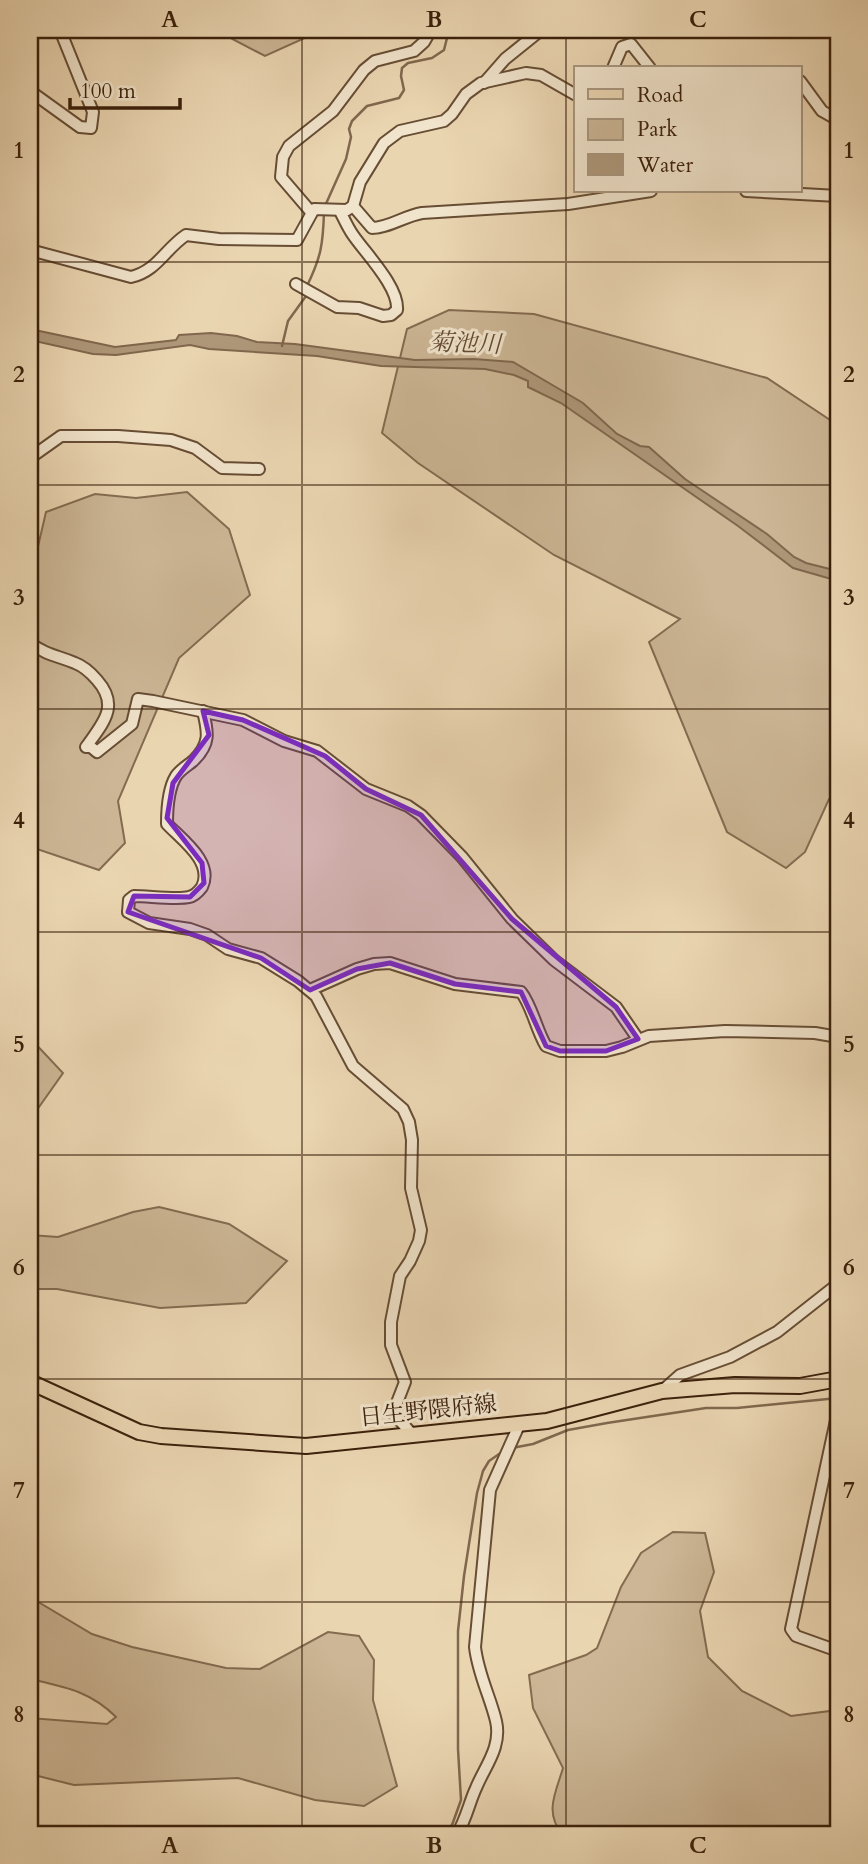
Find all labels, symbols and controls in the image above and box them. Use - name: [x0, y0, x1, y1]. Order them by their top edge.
- text: A: [161, 4, 179, 35]
- text: B: [426, 4, 442, 35]
- text: C: [689, 4, 707, 35]
- scale bar: [70, 66, 180, 110]
- legend: [574, 66, 802, 192]
- text: 100 m: [80, 77, 136, 106]
- text: Road: [637, 81, 683, 110]
- text: Park: [637, 115, 678, 144]
- text: 1: [13, 135, 25, 166]
- text: 1: [843, 135, 855, 166]
- text: Water: [636, 151, 693, 180]
- water label: 菊池川: [428, 326, 505, 361]
- text: 2: [13, 359, 25, 390]
- text: 2: [843, 359, 855, 390]
- text: 3: [13, 582, 25, 613]
- text: 3: [843, 582, 855, 613]
- text: 4: [13, 805, 25, 836]
- text: 4: [843, 805, 855, 836]
- text: 5: [13, 1029, 25, 1060]
- text: 5: [843, 1029, 855, 1060]
- text: 6: [13, 1252, 25, 1283]
- text: 6: [843, 1252, 855, 1283]
- street label: 日生野隈府線: [358, 1388, 498, 1433]
- text: 7: [13, 1475, 25, 1506]
- text: 7: [843, 1475, 855, 1506]
- text: 8: [13, 1699, 25, 1730]
- text: 8: [843, 1699, 855, 1730]
- text: A: [161, 1830, 179, 1861]
- text: B: [426, 1830, 442, 1861]
- text: C: [689, 1830, 707, 1861]

